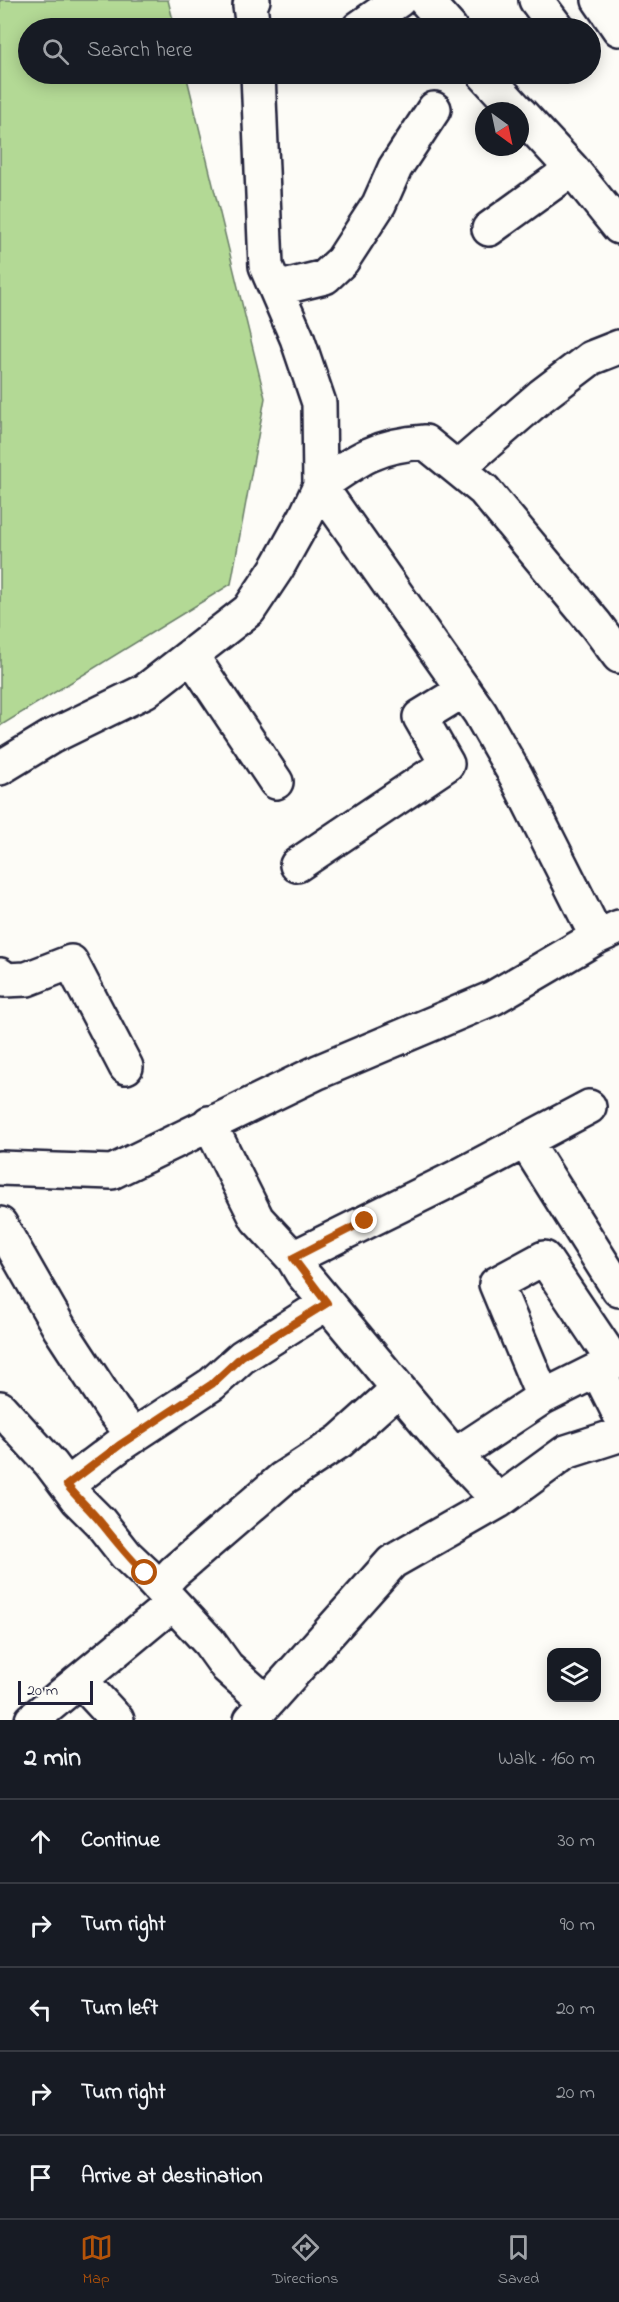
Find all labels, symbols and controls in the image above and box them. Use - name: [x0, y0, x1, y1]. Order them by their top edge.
- search box: [18, 18, 601, 84]
- icon: search: [39, 35, 72, 68]
- text: Search here: [87, 35, 192, 67]
- north arrow: [475, 102, 529, 156]
- route end: [351, 1207, 377, 1233]
- route start: [131, 1559, 157, 1585]
- map controls: [547, 1648, 601, 1702]
- button: layers: [547, 1648, 601, 1702]
- scale bar: [18, 1678, 93, 1706]
- text: 20 m: [27, 1679, 58, 1703]
- text: 2 min: [24, 1740, 81, 1778]
- text: Walk · 160 m: [498, 1745, 595, 1774]
- icon: ahead: [24, 1825, 57, 1858]
- text: Continue: [81, 1825, 160, 1857]
- text: 30 m: [558, 1827, 595, 1856]
- icon: right: [24, 1909, 57, 1942]
- text: Turn right: [81, 1909, 166, 1941]
- text: 90 m: [560, 1911, 595, 1940]
- icon: left: [24, 1993, 57, 2026]
- text: Turn left: [81, 1993, 158, 2025]
- text: 20 m: [556, 1995, 595, 2024]
- icon: right: [24, 2077, 57, 2110]
- text: Turn right: [81, 2077, 166, 2109]
- text: 20 m: [556, 2079, 595, 2108]
- icon: arrive: [24, 2161, 57, 2194]
- text: Arrive at destination: [81, 2161, 263, 2193]
- tab: Map: [80, 2231, 113, 2291]
- tab: Directions: [272, 2231, 338, 2291]
- tab: Saved: [498, 2231, 539, 2291]

